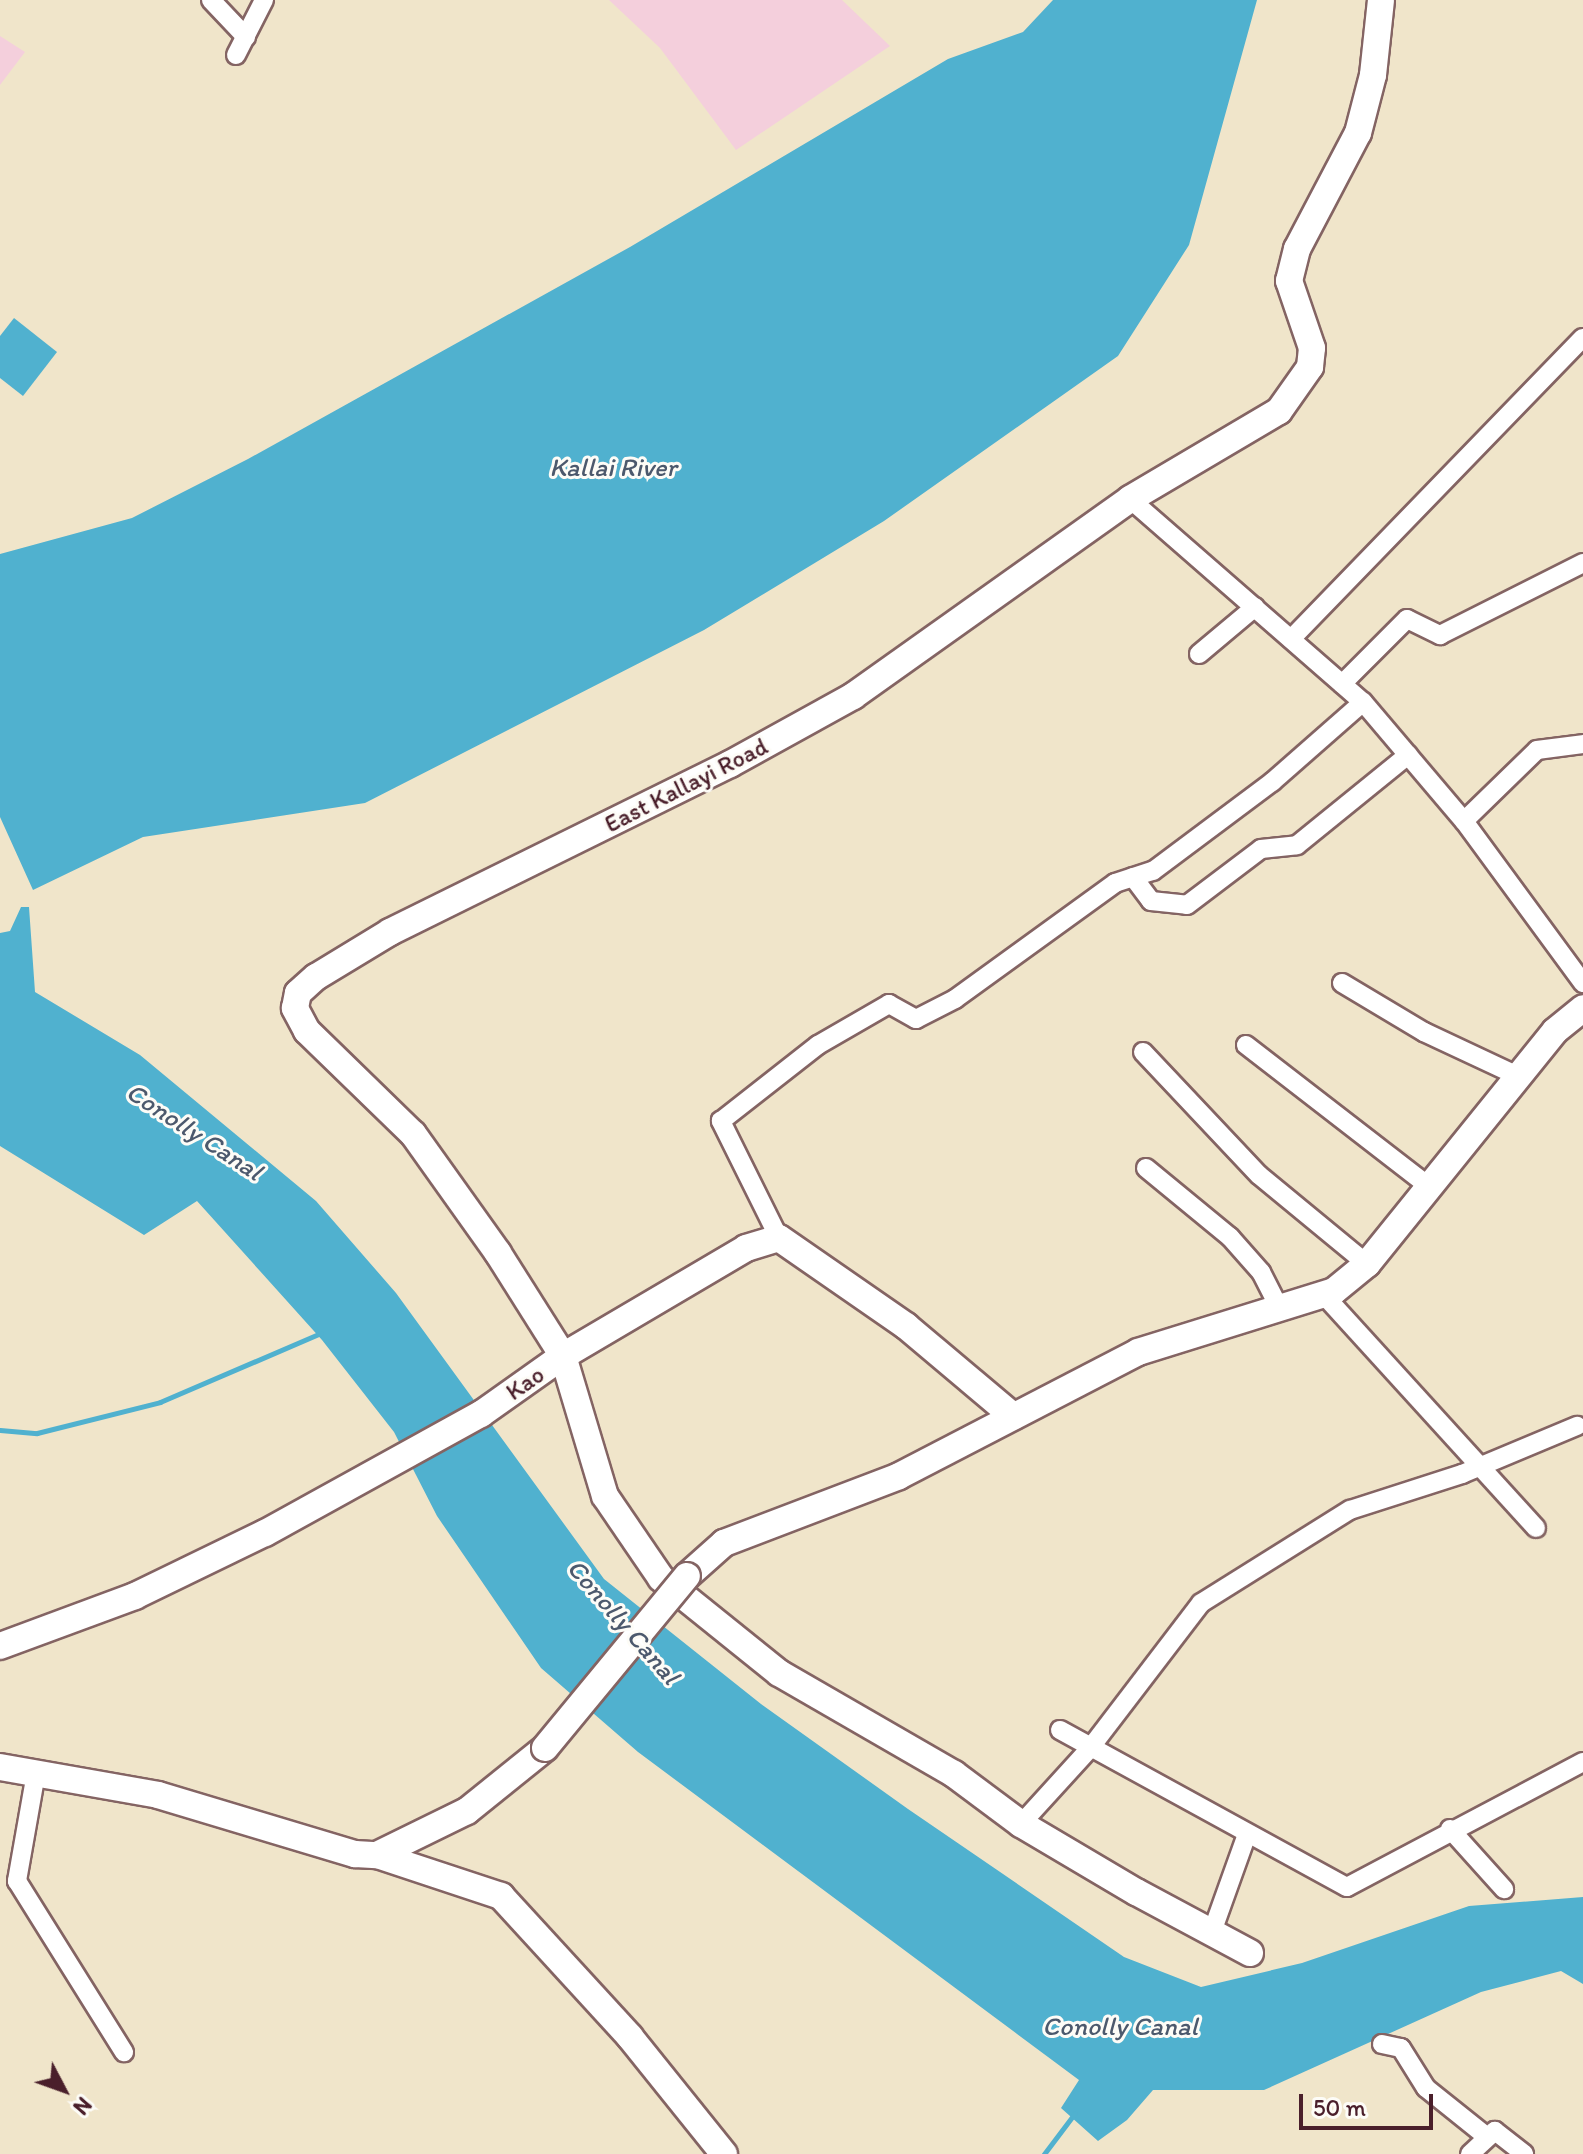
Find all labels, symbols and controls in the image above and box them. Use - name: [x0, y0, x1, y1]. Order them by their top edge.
- water label: Kallai River: [550, 452, 676, 484]
- street label: East Kallayi Road: [600, 732, 772, 838]
- water label: Conolly Canal: [120, 1076, 268, 1188]
- street label: Kao: [500, 1360, 550, 1406]
- water label: Conolly Canal: [560, 1553, 686, 1691]
- water label: Conolly Canal: [1042, 2011, 1198, 2043]
- north arrow: [24, 2050, 104, 2130]
- scale bar: [1303, 2078, 1437, 2128]
- text: N: [67, 2092, 98, 2121]
- text: 50 m: [1313, 2093, 1366, 2122]

